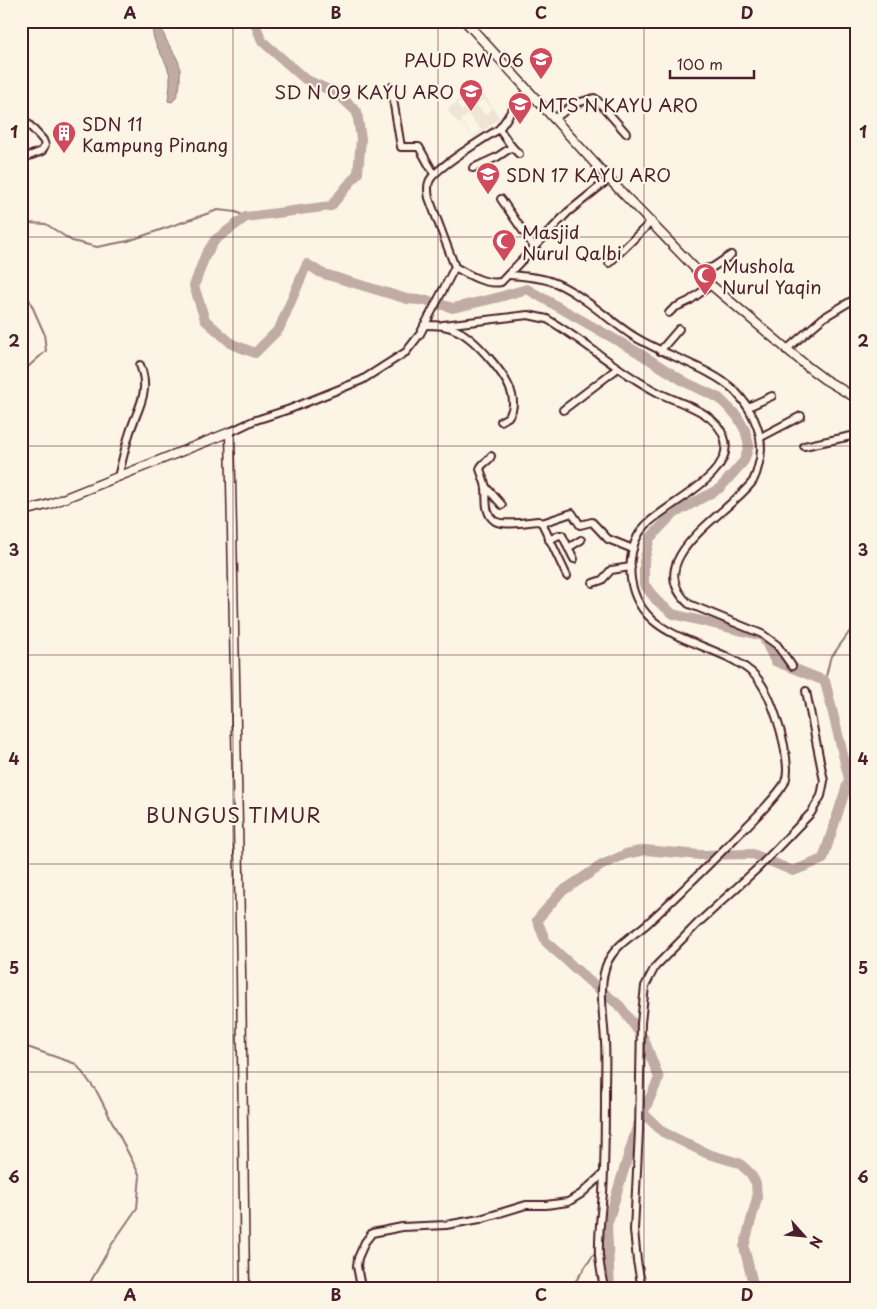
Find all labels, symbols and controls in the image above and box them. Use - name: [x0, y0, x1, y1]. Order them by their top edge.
- text: A: [124, 0, 137, 24]
- text: B: [331, 0, 342, 24]
- text: C: [535, 0, 547, 24]
- text: D: [741, 0, 753, 24]
- place label: PAUD RW 06: [404, 46, 524, 73]
- school or university icon: PAUD RW 06: [528, 46, 554, 80]
- scale bar: [670, 48, 753, 80]
- text: 100 m: [677, 52, 723, 75]
- place label: SD N 09 KAYU ARO: [274, 78, 454, 105]
- school or university icon: SD N 09 KAYU ARO: [458, 78, 484, 112]
- school or university icon: MTS N KAYU ARO: [507, 91, 533, 125]
- place label: MTS N KAYU ARO: [538, 91, 698, 118]
- place label: SDN 11 Kampung Pinang: [82, 110, 228, 158]
- text: 1: [10, 119, 18, 143]
- text: 1: [859, 119, 867, 143]
- building icon: SDN 11 Kampung Pinang: [51, 120, 77, 154]
- school or university icon: SDN 17 KAYU ARO: [475, 161, 501, 195]
- place label: SDN 17 KAYU ARO: [506, 161, 671, 188]
- place label: Masjid Nurul Qalbi: [522, 218, 622, 266]
- mosque icon: Masjid Nurul Qalbi: [491, 228, 517, 262]
- place label: Mushola Nurul Yaqin: [722, 252, 822, 300]
- mosque icon: Mushola Nurul Yaqin: [692, 262, 718, 296]
- text: 2: [8, 328, 20, 352]
- text: 2: [857, 328, 869, 352]
- text: 3: [9, 537, 19, 561]
- text: 3: [858, 537, 868, 561]
- text: 4: [9, 746, 20, 770]
- text: 4: [858, 746, 869, 770]
- district label: BUNGUS TIMUR: [146, 800, 322, 830]
- text: 5: [9, 955, 19, 979]
- text: 5: [858, 955, 868, 979]
- text: 6: [8, 1164, 20, 1188]
- text: 6: [857, 1164, 869, 1188]
- north arrow: [780, 1212, 830, 1262]
- text: N: [804, 1232, 828, 1252]
- text: A: [124, 1282, 137, 1306]
- text: B: [331, 1282, 342, 1306]
- text: C: [535, 1282, 547, 1306]
- text: D: [741, 1282, 753, 1306]

